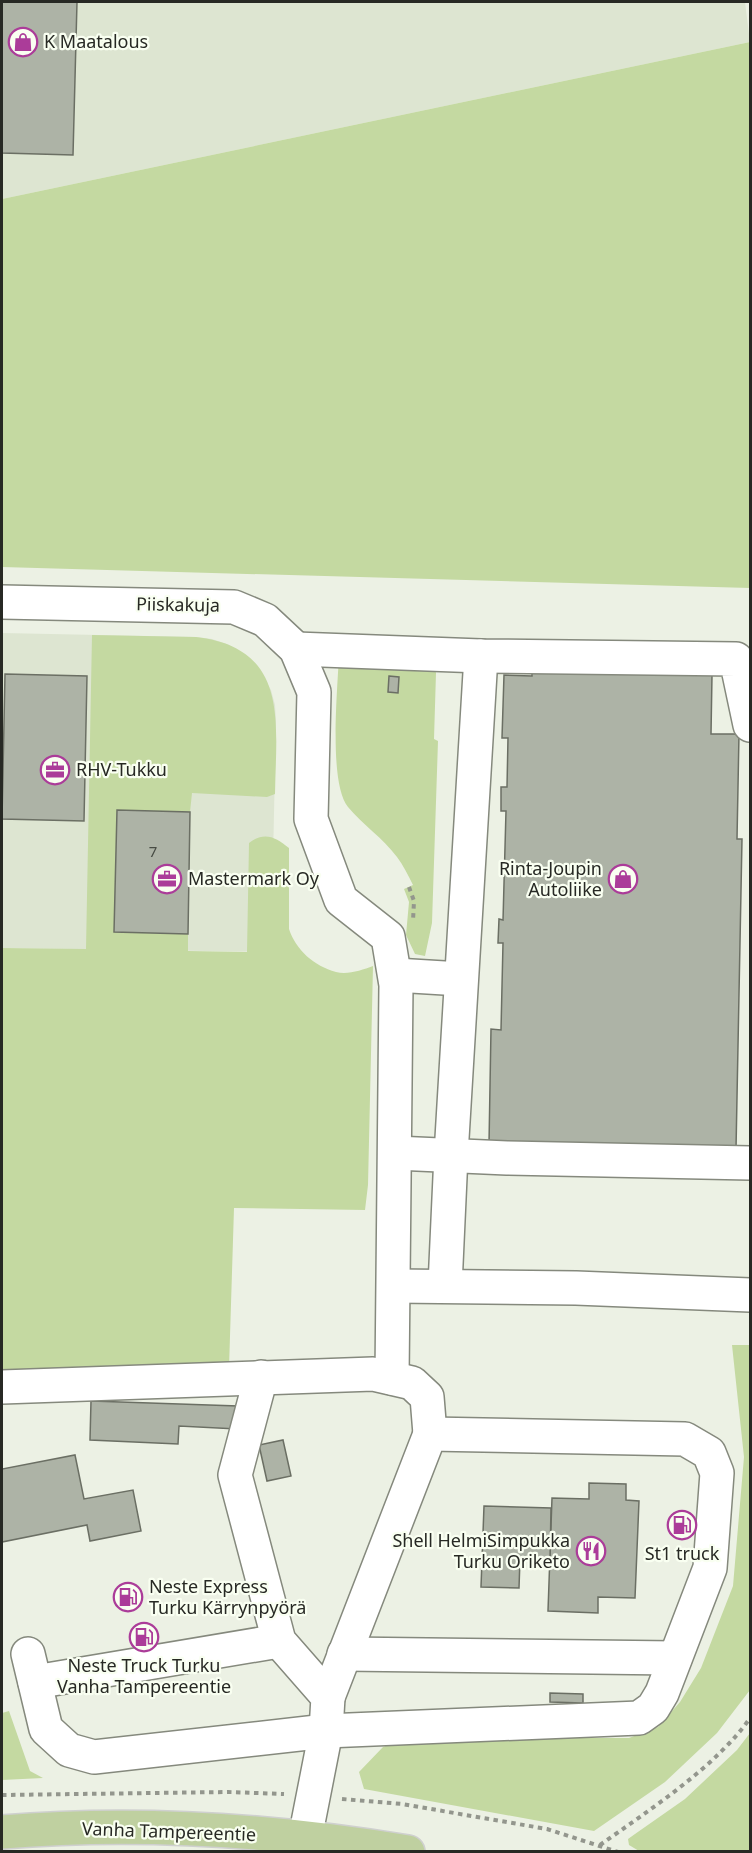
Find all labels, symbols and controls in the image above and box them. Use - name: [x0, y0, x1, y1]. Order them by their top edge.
- shop icon: K Maatalous: [7, 26, 39, 58]
- place label: K Maatalous: [44, 29, 148, 53]
- street label: Piiskakuja: [136, 591, 220, 617]
- office icon: RHV-Tukku: [39, 754, 71, 786]
- place label: RHV-Tukku: [76, 757, 167, 781]
- house number: 7: [149, 841, 157, 861]
- place label: Rinta-Joupin Autoliike: [499, 856, 602, 901]
- office icon: Mastermark Oy: [151, 863, 183, 895]
- shop icon: Rinta-Joupin Autoliike: [607, 863, 639, 895]
- place label: Mastermark Oy: [188, 866, 320, 890]
- fuel station icon: St1 truck: [666, 1509, 698, 1541]
- place label: Shell HelmiSimpukka Turku Oriketo: [392, 1528, 570, 1573]
- restaurant icon: Shell HelmiSimpukka Turku Oriketo: [575, 1535, 607, 1567]
- place label: St1 truck: [645, 1541, 720, 1565]
- place label: Neste Express Turku Kärrynpyörä: [149, 1574, 306, 1619]
- fuel station icon: Neste Express Turku Kärrynpyörä: [112, 1581, 144, 1613]
- fuel station icon: Neste Truck Turku Vanha Tampereentie: [128, 1621, 160, 1653]
- place label: Neste Truck Turku Vanha Tampereentie: [57, 1653, 231, 1698]
- street label: Vanha Tampereentie: [82, 1816, 256, 1846]

